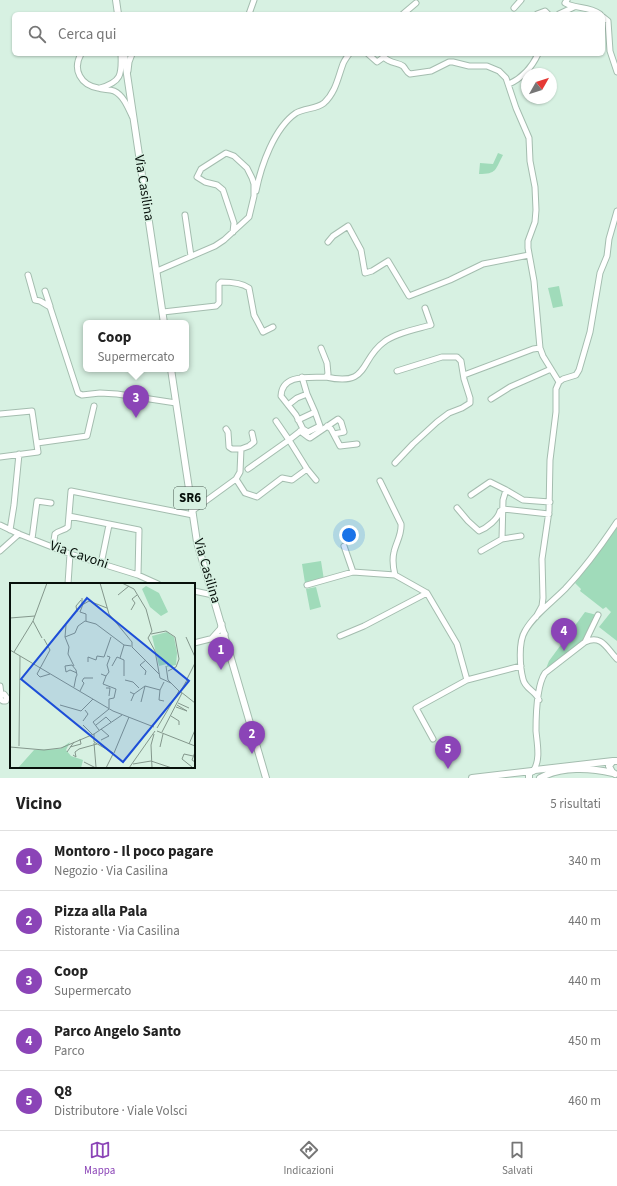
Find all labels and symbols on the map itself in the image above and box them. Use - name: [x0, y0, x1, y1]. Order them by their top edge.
- north arrow: [521, 68, 557, 104]
- street label: Via Casilina: [129, 154, 159, 222]
- pin: 3: [123, 385, 149, 418]
- road number: SR6: [174, 487, 206, 509]
- your location: [339, 525, 359, 545]
- street label: Via Cavoni: [47, 536, 111, 574]
- street label: Via Casilina: [188, 536, 226, 606]
- inset map: [10, 583, 195, 768]
- pin: 4: [551, 618, 577, 651]
- pin: 1: [208, 637, 234, 670]
- pin: 2: [239, 721, 265, 754]
- pin: 5: [435, 736, 461, 769]

